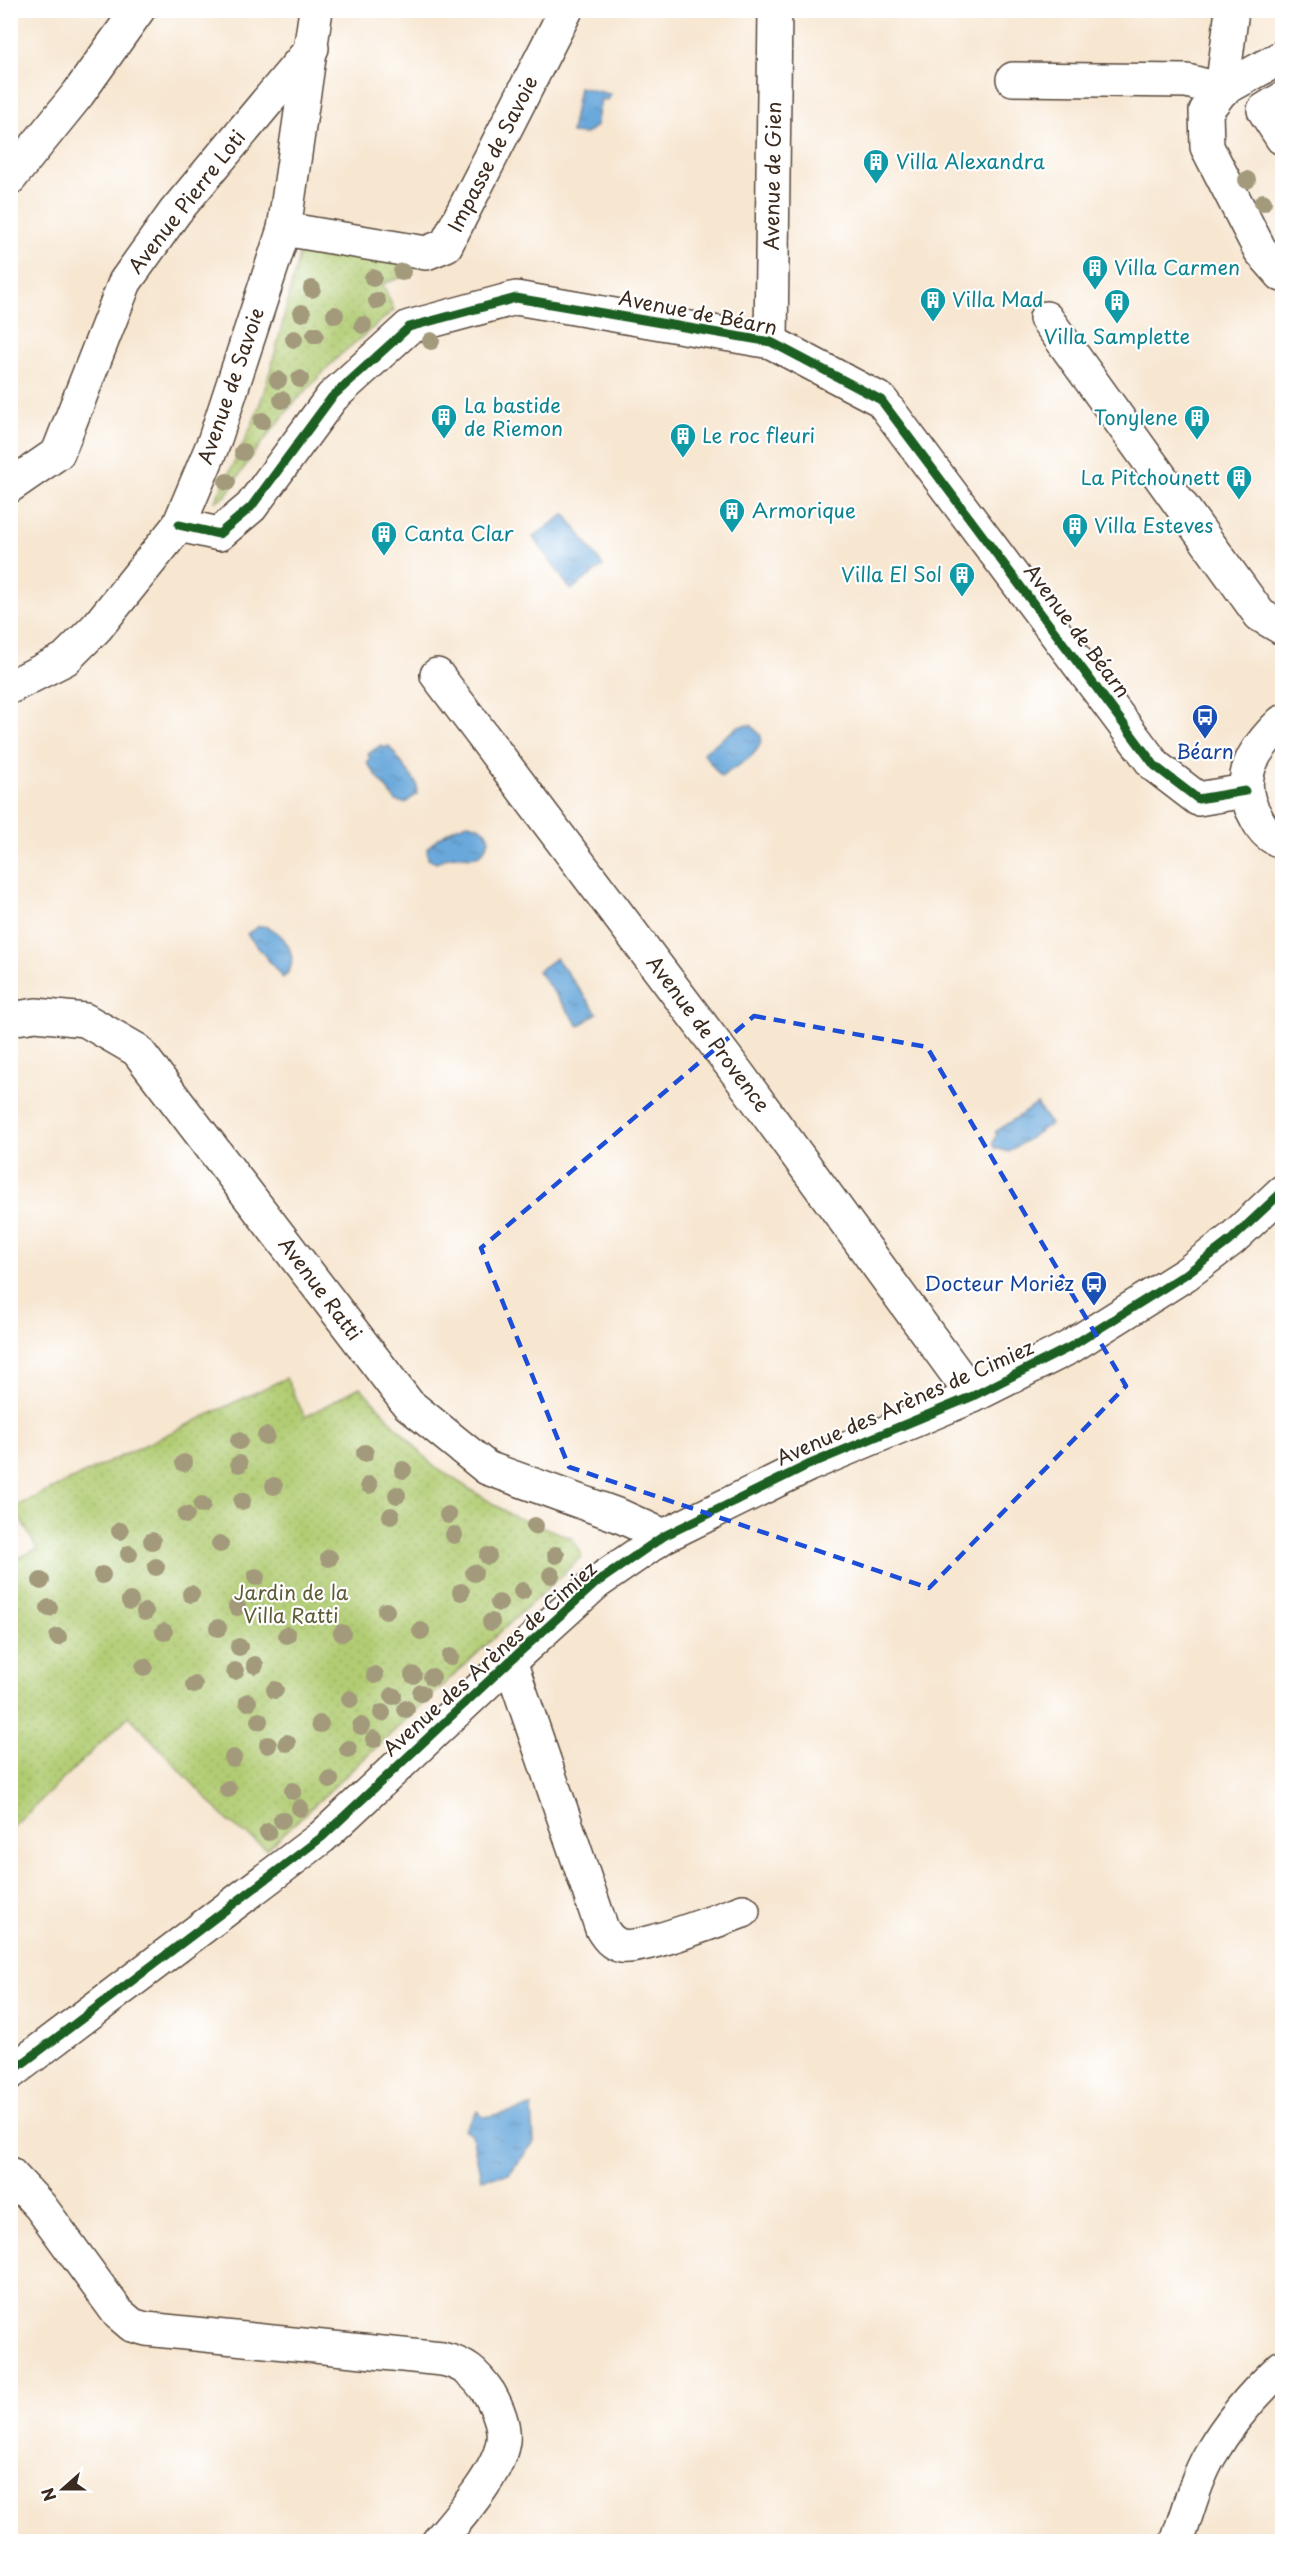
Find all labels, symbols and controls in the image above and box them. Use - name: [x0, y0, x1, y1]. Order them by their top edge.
- street label: Impasse de Savoie: [440, 70, 544, 237]
- street label: Avenue de Gien: [756, 101, 788, 251]
- street label: Avenue Pierre Loti: [120, 123, 252, 280]
- place label: Villa Alexandra: [896, 146, 1045, 176]
- building icon: Villa Alexandra: [861, 147, 891, 185]
- place label: Villa Carmen: [1114, 252, 1240, 282]
- building icon: Villa Carmen: [1080, 253, 1110, 291]
- street label: Avenue de Béarn: [617, 282, 780, 342]
- place label: Villa Mad: [952, 284, 1044, 314]
- building icon: Villa Mad: [918, 285, 948, 323]
- building icon: Villa Samplette: [1102, 287, 1132, 325]
- street label: Avenue de Savoie: [189, 303, 271, 468]
- place label: Villa Samplette: [1044, 321, 1190, 351]
- place label: La bastide de Riemon: [464, 390, 563, 443]
- building icon: La bastide de Riemon: [429, 402, 459, 440]
- place label: Tonylene: [1094, 402, 1178, 432]
- building icon: Tonylene: [1182, 403, 1212, 441]
- place label: Le roc fleuri: [702, 420, 815, 450]
- building icon: Le roc fleuri: [668, 421, 698, 459]
- place label: La Pitchounett: [1081, 462, 1220, 492]
- building icon: La Pitchounett: [1224, 463, 1254, 501]
- place label: Armorique: [752, 495, 856, 525]
- building icon: Armorique: [717, 496, 747, 534]
- place label: Villa Esteves: [1094, 510, 1213, 540]
- building icon: Villa Esteves: [1060, 511, 1090, 549]
- place label: Canta Clar: [404, 518, 514, 548]
- building icon: Canta Clar: [369, 519, 399, 557]
- street label: Avenue de Béarn: [1018, 557, 1138, 704]
- place label: Villa El Sol: [841, 559, 942, 589]
- building icon: Villa El Sol: [947, 560, 977, 598]
- bus stop icon: Béarn: [1190, 702, 1220, 740]
- place label: Béarn: [1176, 736, 1234, 766]
- street label: Avenue de Provence: [640, 949, 778, 1118]
- street label: Avenue Ratti: [272, 1230, 370, 1346]
- place label: Docteur Moriez: [924, 1268, 1074, 1298]
- bus stop icon: Docteur Moriez: [1079, 1269, 1109, 1307]
- street label: Avenue des Arènes de Cimiez: [771, 1332, 1038, 1473]
- street label: Avenue des Arènes de Cimiez: [376, 1554, 603, 1763]
- park label: Jardin de la Villa Ratti: [234, 1577, 349, 1630]
- north arrow: [33, 2459, 93, 2519]
- text: N: [35, 2485, 62, 2505]

